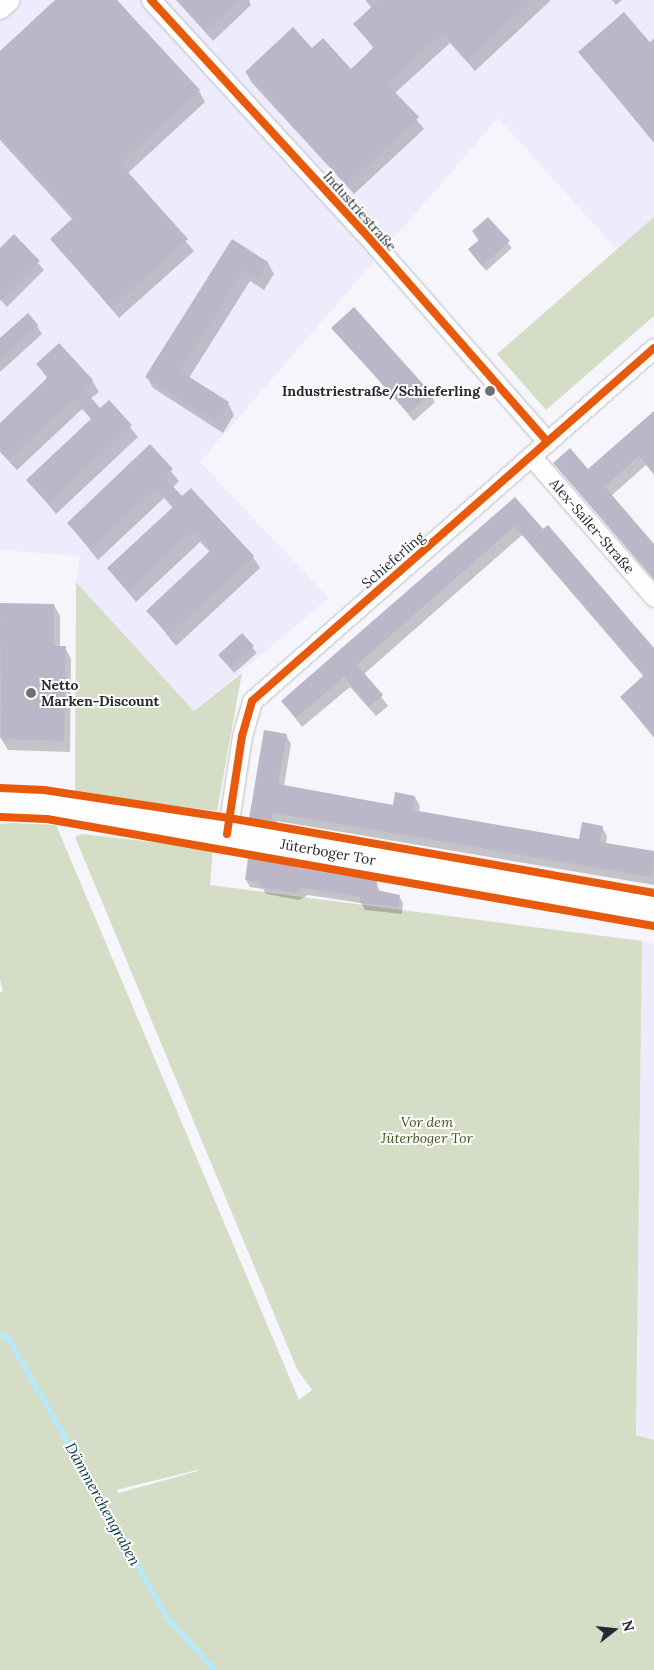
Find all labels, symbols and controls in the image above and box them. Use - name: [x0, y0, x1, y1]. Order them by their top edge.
- street label: Industriestraße: [320, 168, 400, 254]
- place label: Industriestraße/Schieferling: [282, 383, 480, 399]
- marker: Industriestraße/Schieferling: [484, 385, 496, 397]
- street label: Alex-Sailer-Straße: [546, 475, 638, 577]
- street label: Schieferling: [358, 528, 428, 592]
- place label: Netto Marken-Discount: [41, 677, 159, 710]
- marker: Netto Marken-Discount: [25, 687, 37, 699]
- street label: Jüterboger Tor: [279, 835, 377, 869]
- park label: Vor dem Jüterboger Tor: [381, 1114, 473, 1146]
- water label: Dämmerchengraben: [62, 1439, 144, 1569]
- north arrow: [589, 1605, 639, 1655]
- text: N: [618, 1618, 639, 1634]

